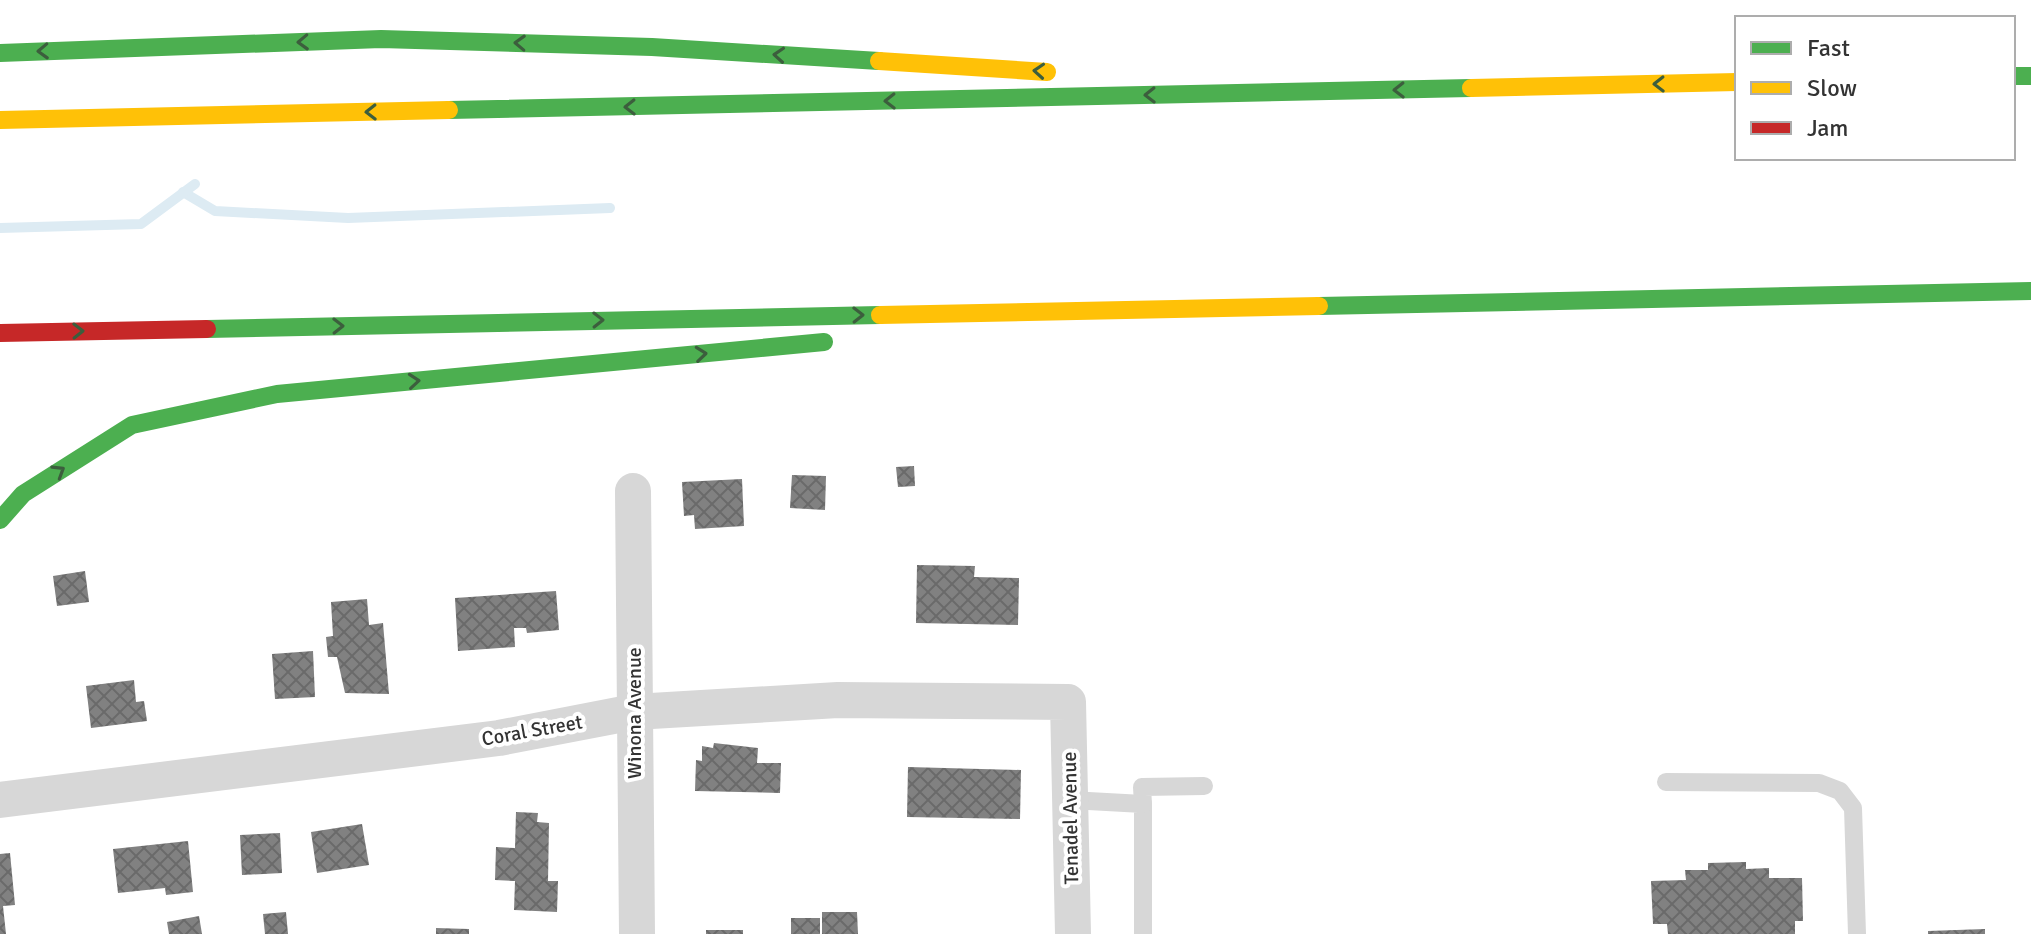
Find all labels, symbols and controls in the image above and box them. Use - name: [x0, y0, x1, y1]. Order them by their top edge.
- legend: [1735, 16, 2015, 160]
- one-way arrow: [296, 33, 309, 50]
- text: Fast: [1807, 33, 1850, 63]
- one-way arrow: [513, 34, 526, 52]
- one-way arrow: [36, 43, 49, 60]
- one-way arrow: [772, 47, 785, 64]
- one-way arrow: [1032, 63, 1045, 80]
- text: Slow: [1807, 73, 1857, 103]
- one-way arrow: [1652, 75, 1665, 93]
- one-way arrow: [1392, 81, 1405, 98]
- one-way arrow: [1143, 86, 1156, 104]
- one-way arrow: [883, 92, 896, 110]
- one-way arrow: [623, 98, 636, 115]
- one-way arrow: [364, 103, 377, 121]
- text: Jam: [1807, 113, 1848, 143]
- one-way arrow: [852, 306, 865, 324]
- one-way arrow: [592, 311, 605, 329]
- one-way arrow: [332, 317, 345, 334]
- one-way arrow: [72, 323, 85, 340]
- one-way arrow: [695, 346, 708, 363]
- one-way arrow: [408, 373, 421, 390]
- one-way arrow: [51, 465, 65, 480]
- street label: Winona Avenue: [622, 647, 647, 779]
- street label: Coral Street: [480, 709, 585, 752]
- street label: Tenadel Avenue: [1057, 751, 1084, 885]

